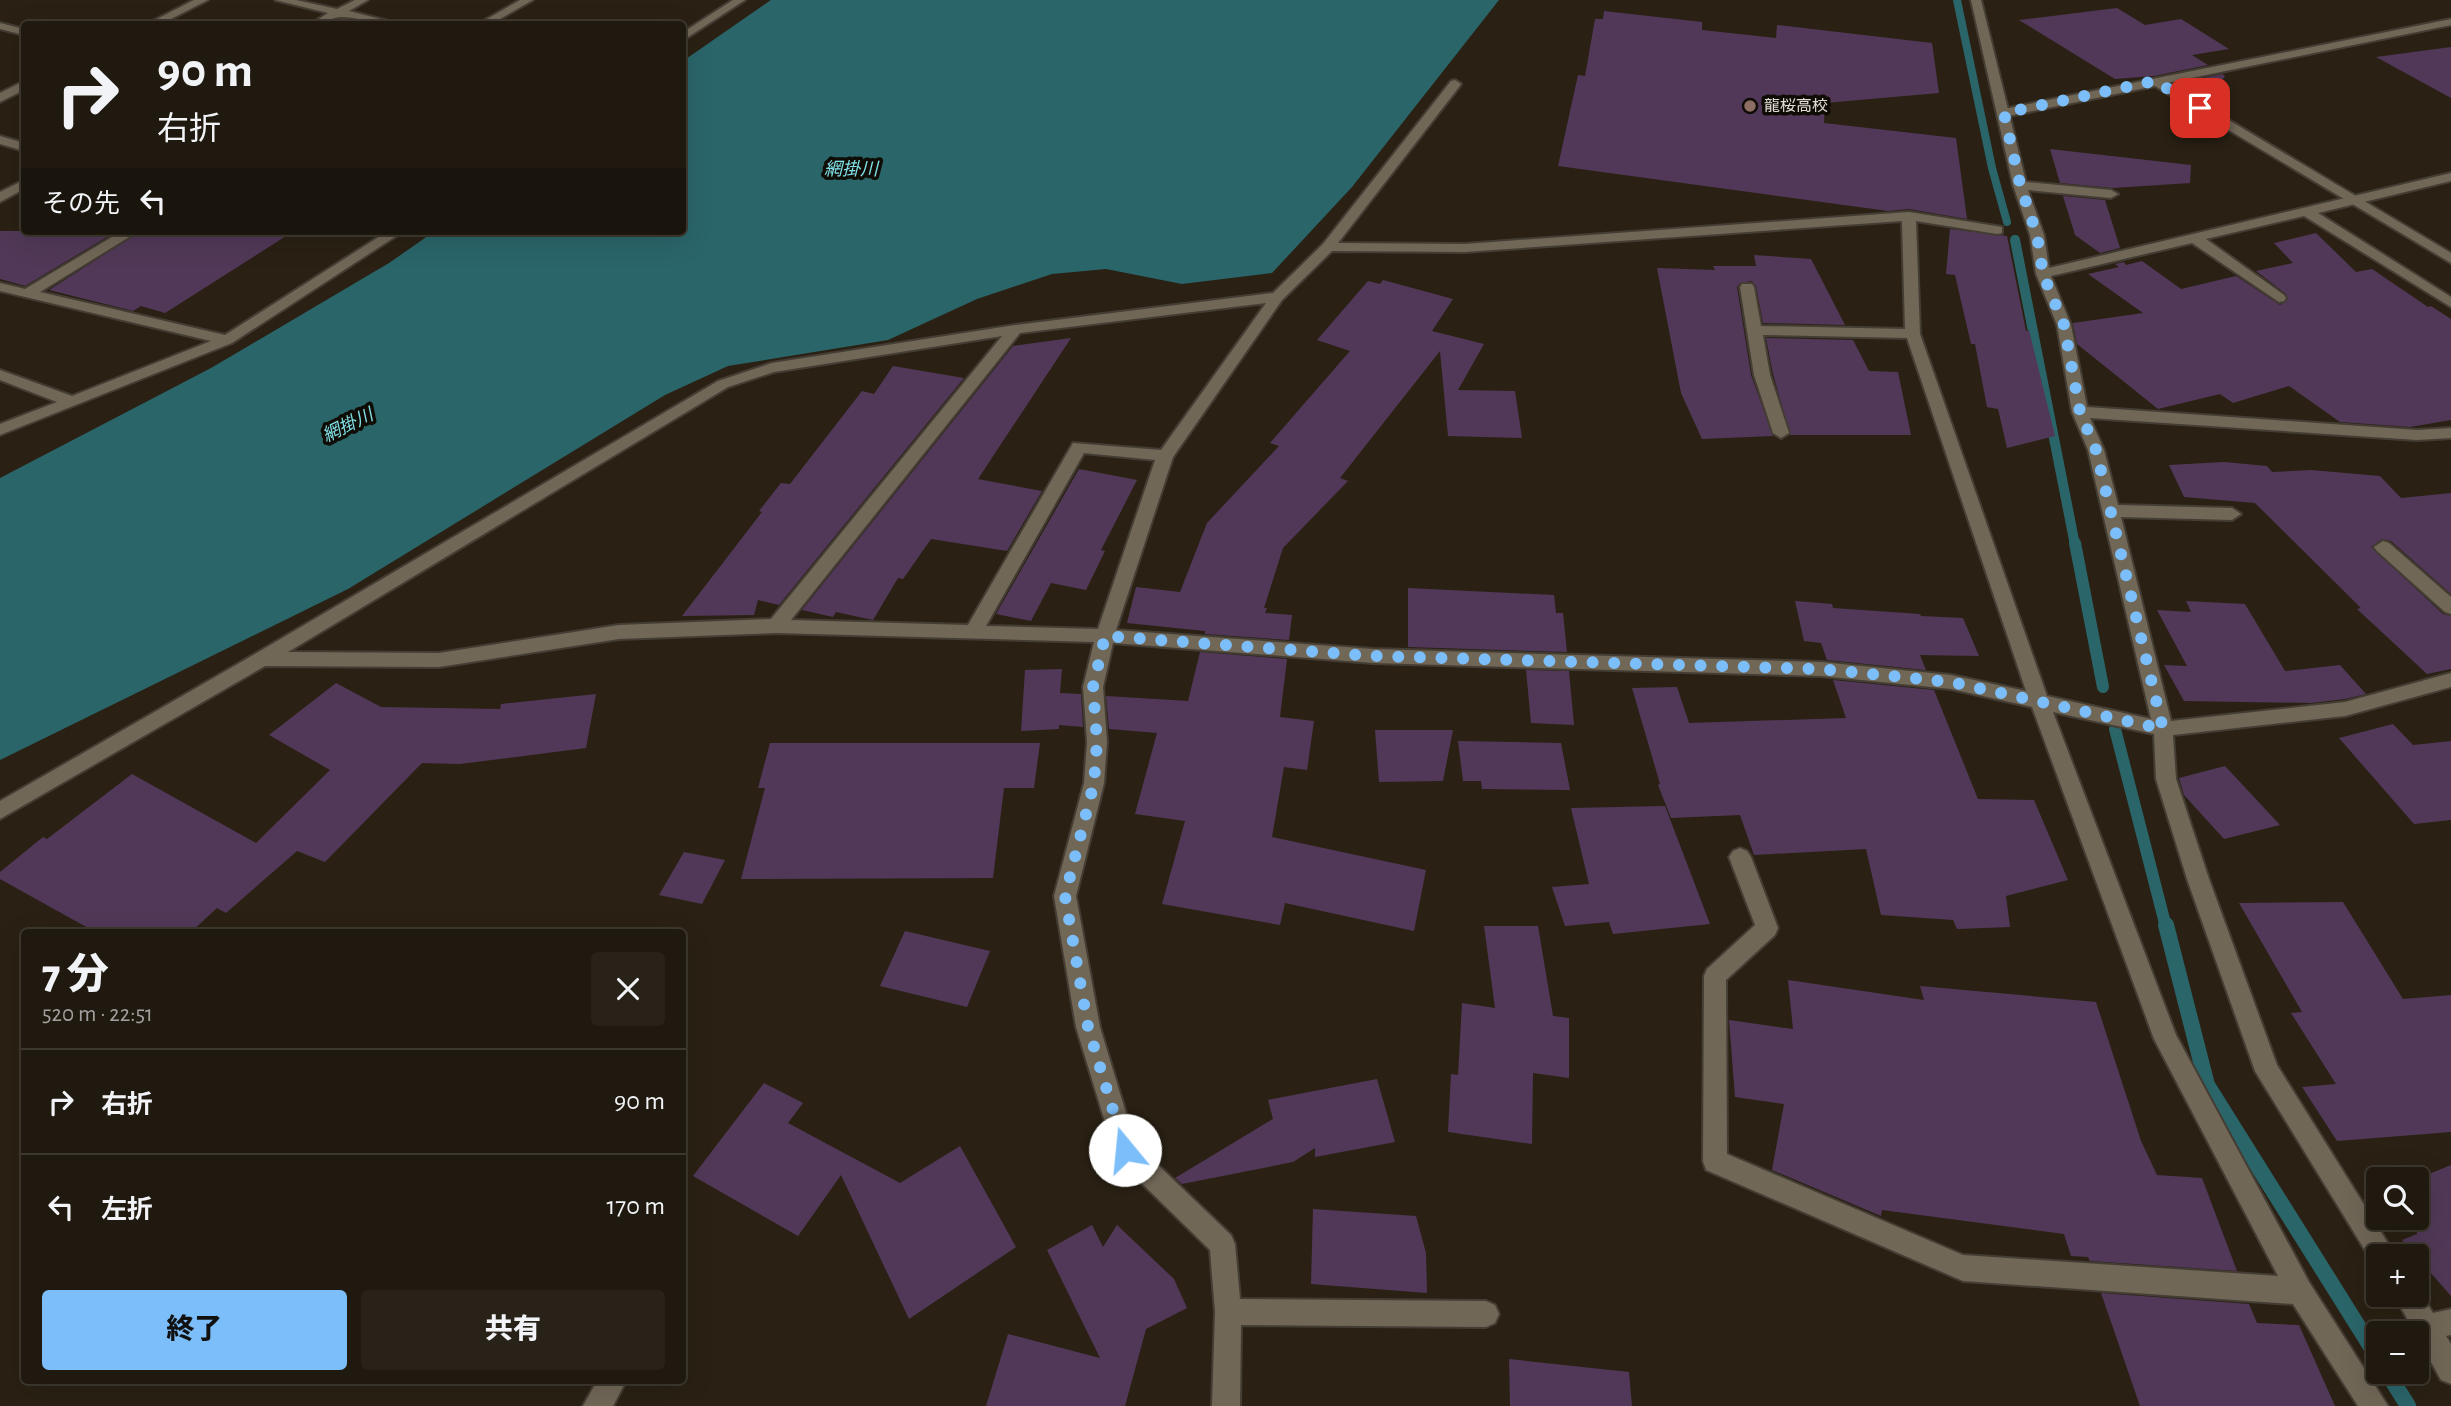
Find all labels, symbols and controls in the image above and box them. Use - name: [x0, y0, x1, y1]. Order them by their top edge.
- text: 90 m: [157, 47, 253, 96]
- icon: right: [42, 49, 133, 140]
- pin: [2170, 78, 2230, 138]
- icon: arrive: [2181, 89, 2219, 127]
- marker: 龍桜高校: [1742, 98, 1758, 114]
- place label: 龍桜高校: [1764, 98, 1828, 114]
- text: 右折: [157, 113, 221, 145]
- water label: 網掛川: [824, 159, 880, 179]
- icon: left: [134, 182, 172, 220]
- text: その先: [42, 191, 120, 217]
- water label: 網掛川: [319, 403, 378, 446]
- button: close: [591, 952, 665, 1026]
- text: 7 分: [42, 954, 109, 996]
- text: 520 m · 22:51: [42, 1003, 153, 1026]
- icon: right: [42, 1083, 80, 1121]
- text: 90 m: [614, 1088, 665, 1114]
- text: 右折: [101, 1092, 153, 1118]
- position arrow: [1088, 1113, 1162, 1187]
- map controls: [2366, 1167, 2429, 1384]
- button: search: [2366, 1167, 2429, 1230]
- icon: left: [42, 1188, 80, 1226]
- text: 170 m: [606, 1193, 665, 1219]
- text: 左折: [101, 1197, 153, 1223]
- button: +: [2366, 1244, 2429, 1307]
- button: 終了: [42, 1290, 347, 1370]
- button: 共有: [361, 1290, 665, 1370]
- button: −: [2366, 1321, 2429, 1384]

